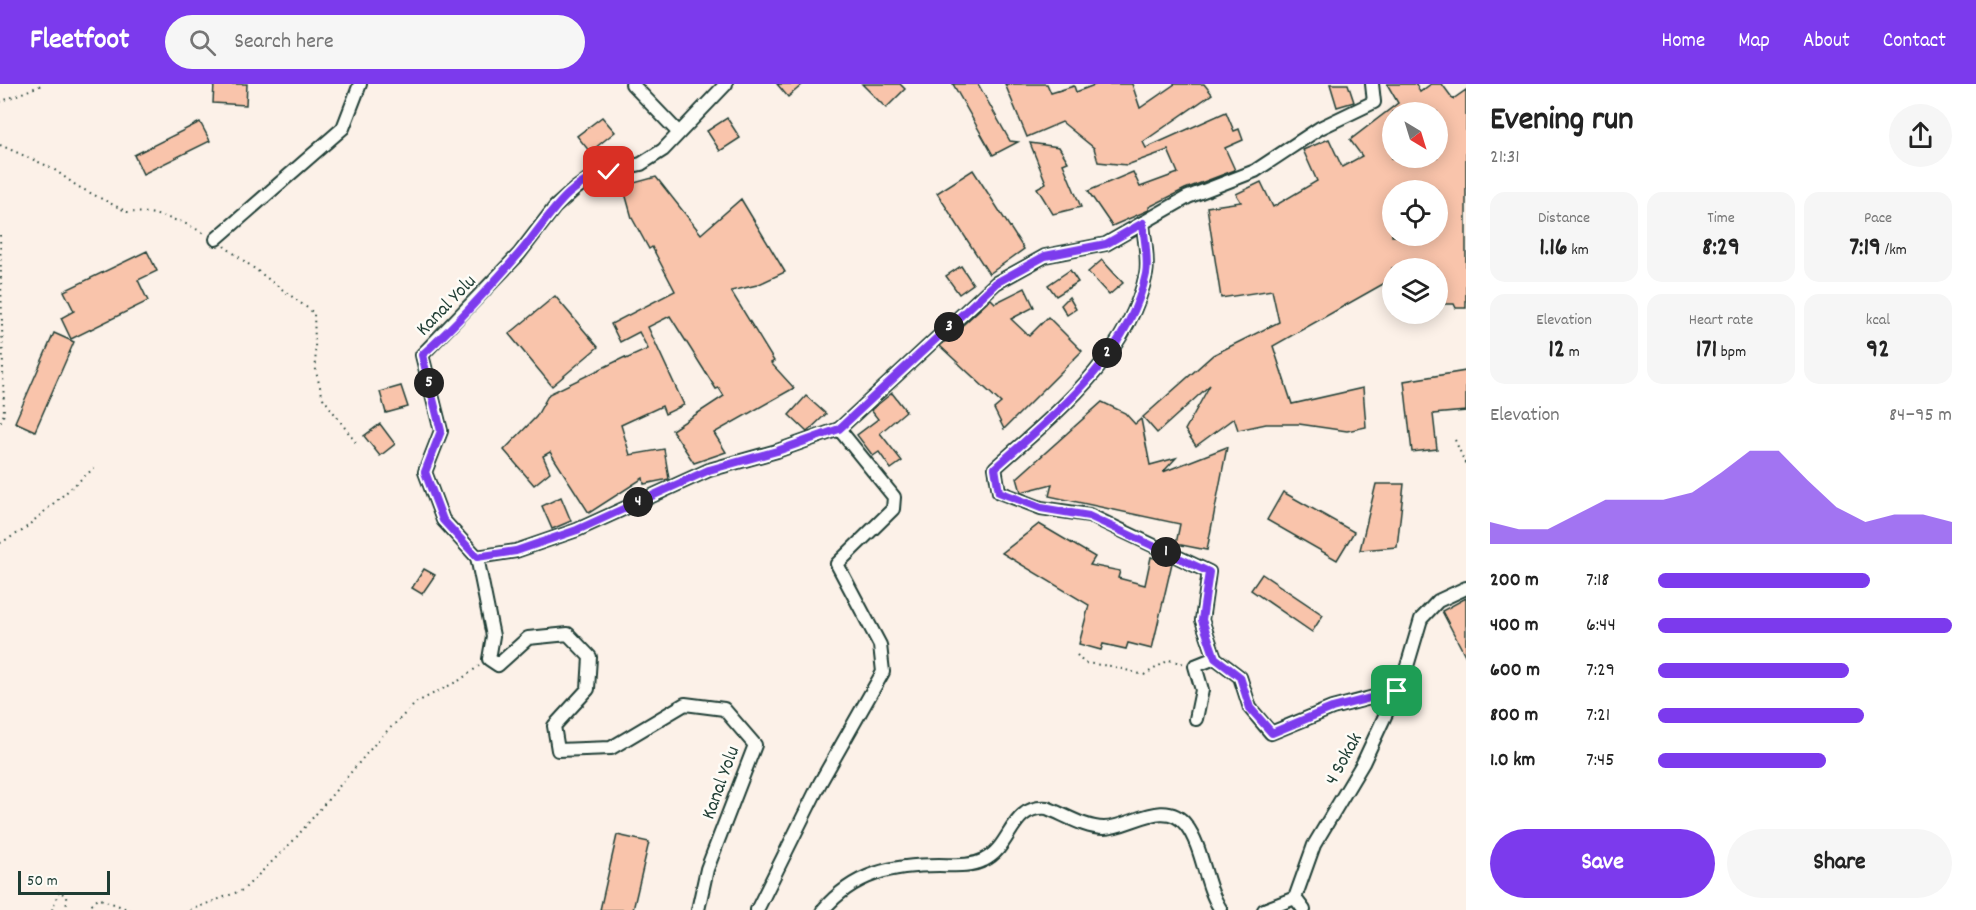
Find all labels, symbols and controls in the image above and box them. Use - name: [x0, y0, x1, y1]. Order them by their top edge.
- search box: [165, 15, 585, 69]
- text: Fleetfoot: [30, 22, 129, 62]
- icon: search: [186, 26, 219, 59]
- text: Search here: [234, 27, 334, 58]
- text: Home: [1661, 27, 1705, 57]
- text: Map: [1738, 27, 1770, 57]
- text: About: [1803, 27, 1850, 57]
- text: Contact: [1883, 27, 1946, 57]
- text: Evening run: [1490, 98, 1634, 145]
- north arrow: [1382, 102, 1448, 168]
- map controls: [1382, 102, 1448, 324]
- button: share: [1889, 104, 1952, 167]
- text: 21:31: [1490, 144, 1520, 172]
- pin: [583, 146, 634, 197]
- icon: check: [592, 155, 625, 188]
- button: locate: [1382, 180, 1448, 246]
- text: Distance: [1538, 207, 1590, 230]
- text: Time: [1707, 207, 1735, 230]
- text: Pace: [1864, 207, 1892, 230]
- text: 1.16: [1539, 230, 1568, 267]
- text: 8:29: [1702, 230, 1740, 267]
- text: 7:19: [1849, 230, 1881, 267]
- text: km: [1568, 239, 1589, 262]
- text: /km: [1881, 239, 1907, 262]
- button: layers: [1382, 258, 1448, 324]
- street label: Kanal Yolu: [411, 269, 484, 343]
- text: Elevation: [1536, 309, 1592, 332]
- text: Heart rate: [1689, 309, 1753, 332]
- text: kcal: [1866, 309, 1890, 332]
- pin: 3: [934, 312, 964, 342]
- text: 3: [945, 315, 953, 338]
- text: 12: [1548, 332, 1565, 369]
- text: 171: [1696, 332, 1717, 369]
- text: 92: [1866, 332, 1890, 369]
- pin: 2: [1092, 338, 1122, 368]
- text: 2: [1104, 341, 1111, 364]
- text: m: [1565, 341, 1580, 364]
- text: bpm: [1717, 341, 1746, 364]
- pin: 5: [414, 368, 444, 398]
- text: 5: [425, 371, 433, 394]
- text: Elevation: [1490, 402, 1560, 430]
- text: 84–95 m: [1889, 402, 1952, 430]
- pin: 4: [623, 487, 653, 517]
- text: 4: [635, 490, 641, 513]
- pin: 1: [1151, 537, 1181, 567]
- text: 1: [1164, 540, 1168, 563]
- text: 200 m: [1490, 567, 1539, 595]
- text: 7:18: [1586, 567, 1609, 595]
- text: 400 m: [1490, 612, 1538, 640]
- text: 6:44: [1586, 612, 1616, 640]
- text: 600 m: [1490, 657, 1540, 685]
- text: 7:29: [1586, 657, 1615, 685]
- pin: [1371, 665, 1422, 716]
- icon: arrive: [1380, 674, 1413, 707]
- text: 800 m: [1490, 702, 1538, 730]
- text: 7:21: [1586, 702, 1610, 730]
- street label: 4 Sokak: [1319, 728, 1371, 791]
- street label: Kanal Yolu: [696, 742, 748, 824]
- text: 1.0 km: [1490, 747, 1535, 775]
- text: 7:45: [1586, 747, 1615, 775]
- button: Save: [1490, 829, 1715, 898]
- button: Share: [1727, 829, 1952, 898]
- scale bar: [18, 868, 110, 896]
- text: 50 m: [27, 870, 58, 893]

